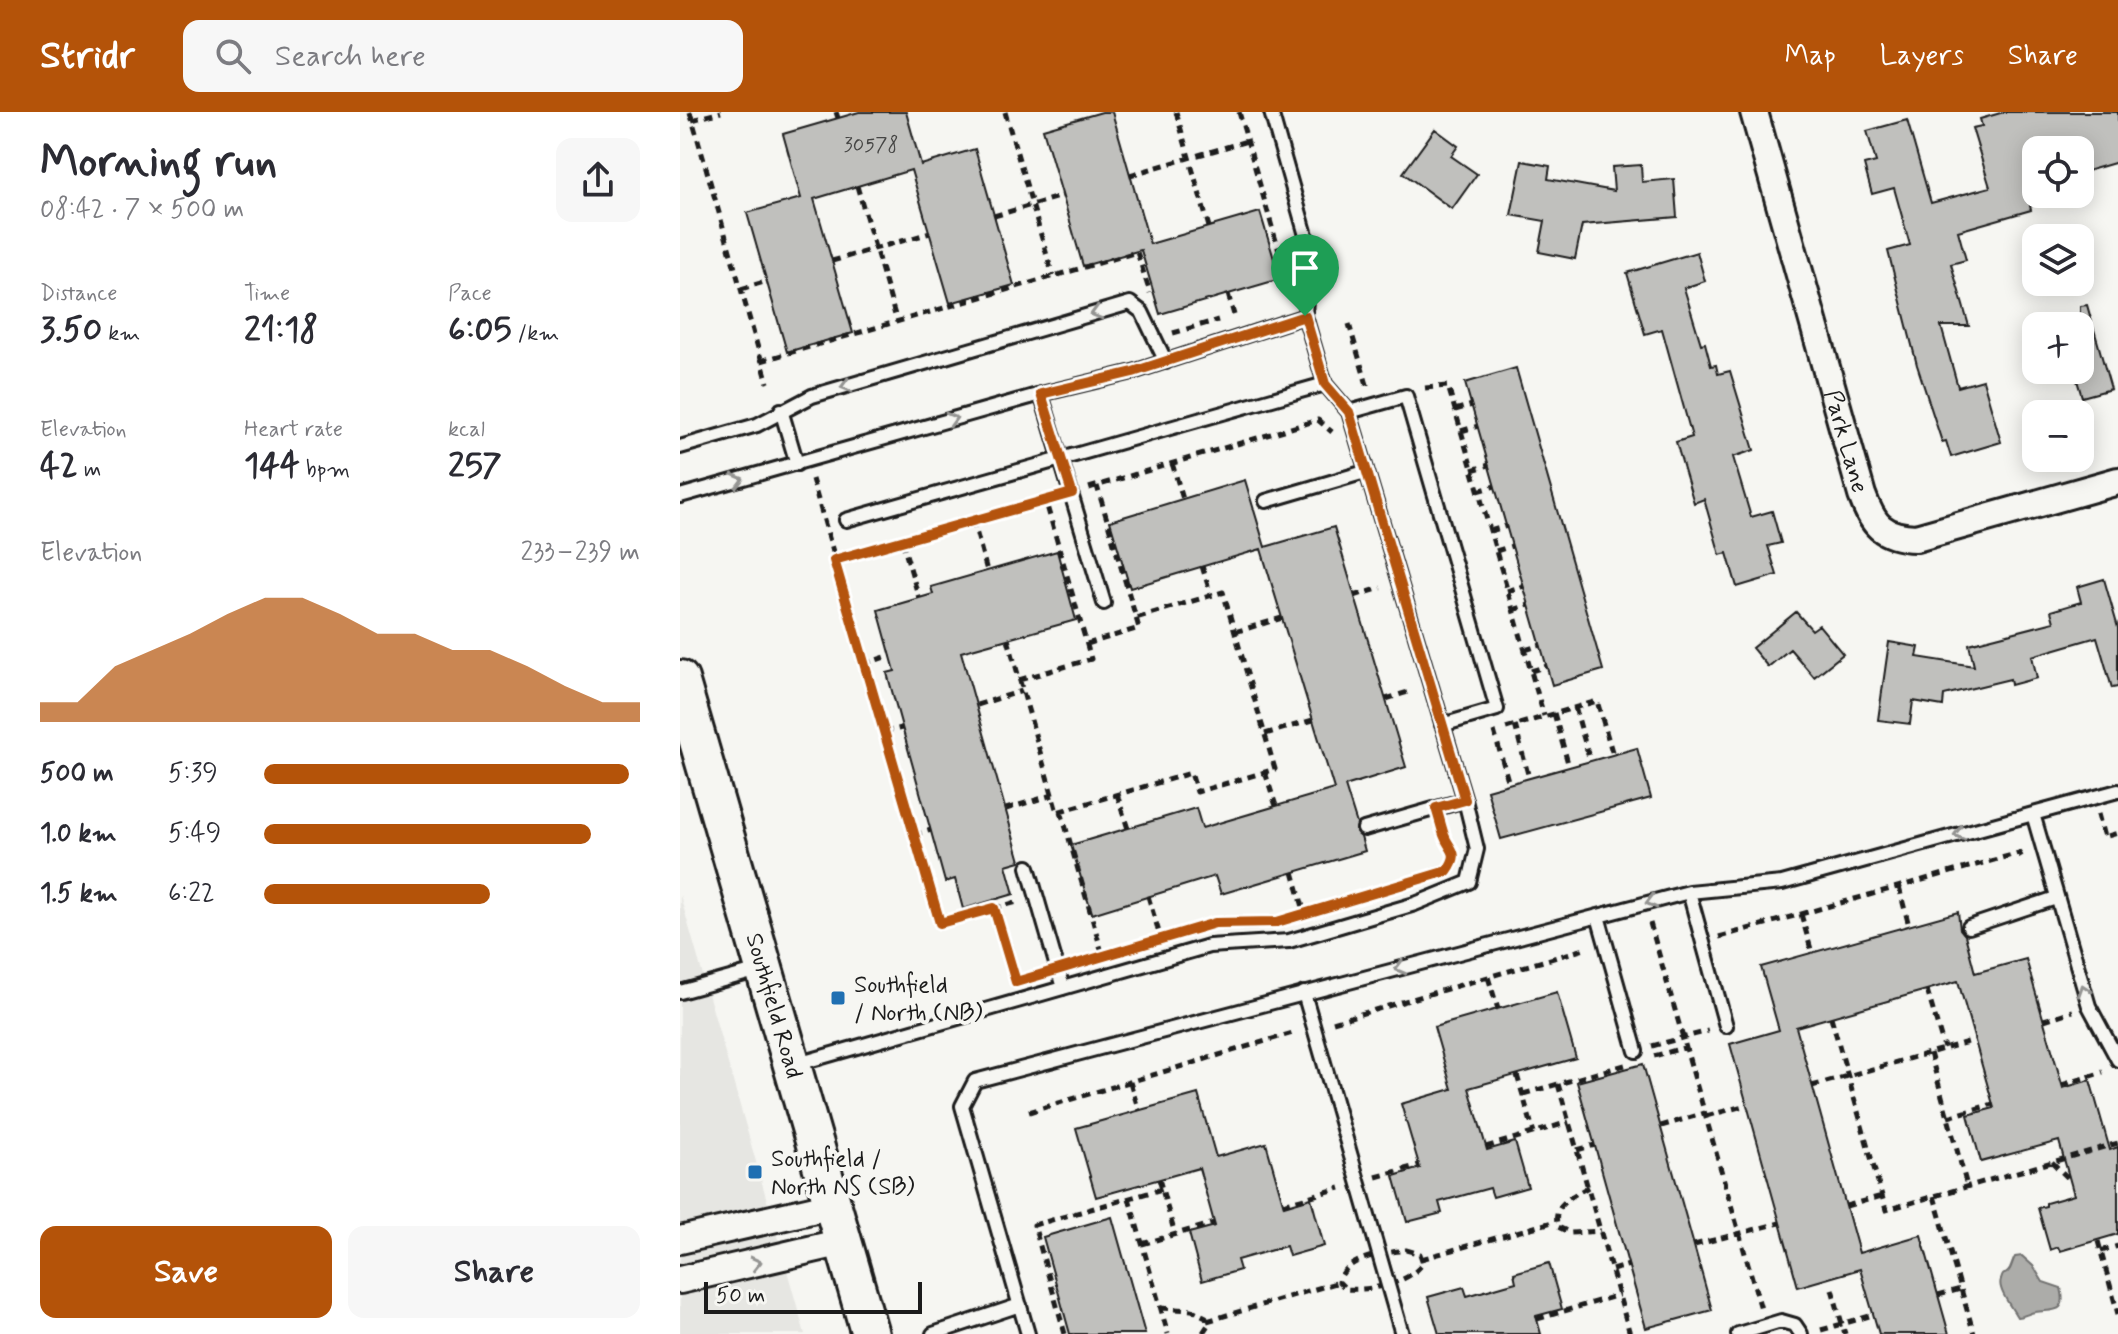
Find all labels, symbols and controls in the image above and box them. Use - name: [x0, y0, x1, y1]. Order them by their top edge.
- search box: [183, 20, 743, 92]
- text: Stridr: [40, 32, 135, 81]
- icon: search: [211, 34, 255, 78]
- text: Search here: [275, 37, 426, 76]
- text: Map: [1785, 38, 1836, 75]
- text: Layers: [1880, 38, 1964, 75]
- text: Share: [2008, 38, 2078, 75]
- house number: 30578: [844, 132, 898, 159]
- text: Morning run: [40, 134, 277, 192]
- map controls: [2022, 136, 2094, 472]
- button: locate: [2022, 136, 2094, 208]
- button: share: [556, 138, 640, 222]
- text: 08:42 · 7 × 500 m: [40, 193, 244, 227]
- button: layers: [2022, 224, 2094, 296]
- pin: [1271, 234, 1339, 316]
- icon: arrive: [1283, 246, 1327, 290]
- text: Distance: [40, 280, 117, 308]
- text: Time: [244, 280, 290, 308]
- text: Pace: [448, 280, 492, 308]
- one-way arrow: [1089, 304, 1103, 320]
- text: 3.50: [40, 308, 102, 353]
- text: 21:18: [244, 308, 318, 353]
- text: 6:05: [448, 308, 512, 353]
- button: +: [2022, 312, 2094, 384]
- text: km: [102, 320, 140, 348]
- text: /km: [512, 320, 559, 348]
- one-way arrow: [840, 376, 854, 393]
- street label: Park Lane: [1816, 386, 1875, 497]
- button: −: [2022, 400, 2094, 472]
- one-way arrow: [945, 412, 959, 429]
- text: Elevation: [40, 416, 127, 444]
- text: Heart rate: [244, 416, 343, 444]
- text: kcal: [448, 416, 485, 444]
- text: 42: [40, 444, 78, 489]
- text: 144: [244, 444, 300, 489]
- text: 257: [448, 444, 502, 489]
- text: m: [78, 456, 101, 484]
- text: bpm: [300, 456, 350, 484]
- one-way arrow: [731, 473, 745, 489]
- text: Elevation: [40, 536, 142, 570]
- text: 233–239 m: [521, 536, 640, 570]
- text: 500 m: [40, 757, 114, 791]
- text: 5:39: [168, 757, 218, 791]
- text: 1.0 km: [40, 817, 117, 851]
- text: 5:49: [168, 817, 221, 851]
- one-way arrow: [1952, 825, 1966, 842]
- text: 1.5 km: [40, 877, 118, 911]
- text: 6:22: [168, 877, 215, 911]
- one-way arrow: [1645, 893, 1659, 910]
- street label: Southfield Road: [738, 930, 809, 1082]
- one-way arrow: [1393, 959, 1407, 976]
- place label: Southfield / North (NB): [854, 970, 983, 1029]
- one-way arrow: [2077, 984, 2093, 998]
- marker: Southfield / North (NB): [829, 989, 847, 1007]
- place label: Southfield / North NS (SB): [771, 1144, 915, 1203]
- marker: Southfield / North NS (SB): [746, 1163, 764, 1181]
- button: Save: [40, 1226, 332, 1318]
- button: Share: [348, 1226, 640, 1318]
- one-way arrow: [749, 1255, 762, 1272]
- scale bar: [704, 1278, 922, 1314]
- text: 50 m: [716, 1282, 765, 1310]

